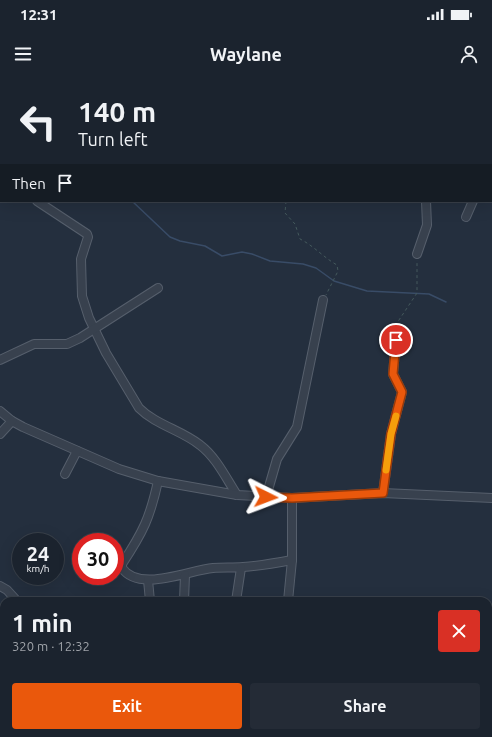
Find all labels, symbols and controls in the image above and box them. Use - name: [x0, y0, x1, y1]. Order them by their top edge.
- text: 12:31: [20, 6, 58, 23]
- icon: menu: [12, 43, 34, 65]
- icon: person: [458, 43, 480, 65]
- text: Waylane: [210, 44, 282, 64]
- icon: left: [12, 96, 64, 148]
- text: 140 m: [78, 96, 156, 127]
- text: Turn left: [78, 129, 148, 149]
- icon: arrive: [54, 172, 76, 194]
- text: Then: [12, 175, 46, 192]
- pin: [379, 323, 413, 357]
- icon: arrive: [385, 329, 407, 351]
- position arrow: [245, 476, 287, 518]
- speed limit sign: 30: [72, 533, 124, 585]
- text: 24: [27, 542, 49, 565]
- text: km/h: [26, 563, 50, 574]
- text: 1 min: [12, 610, 73, 637]
- button: close: [438, 610, 480, 652]
- text: 320 m · 12:32: [12, 639, 90, 653]
- button: Exit: [12, 683, 242, 729]
- button: Share: [250, 683, 480, 729]

